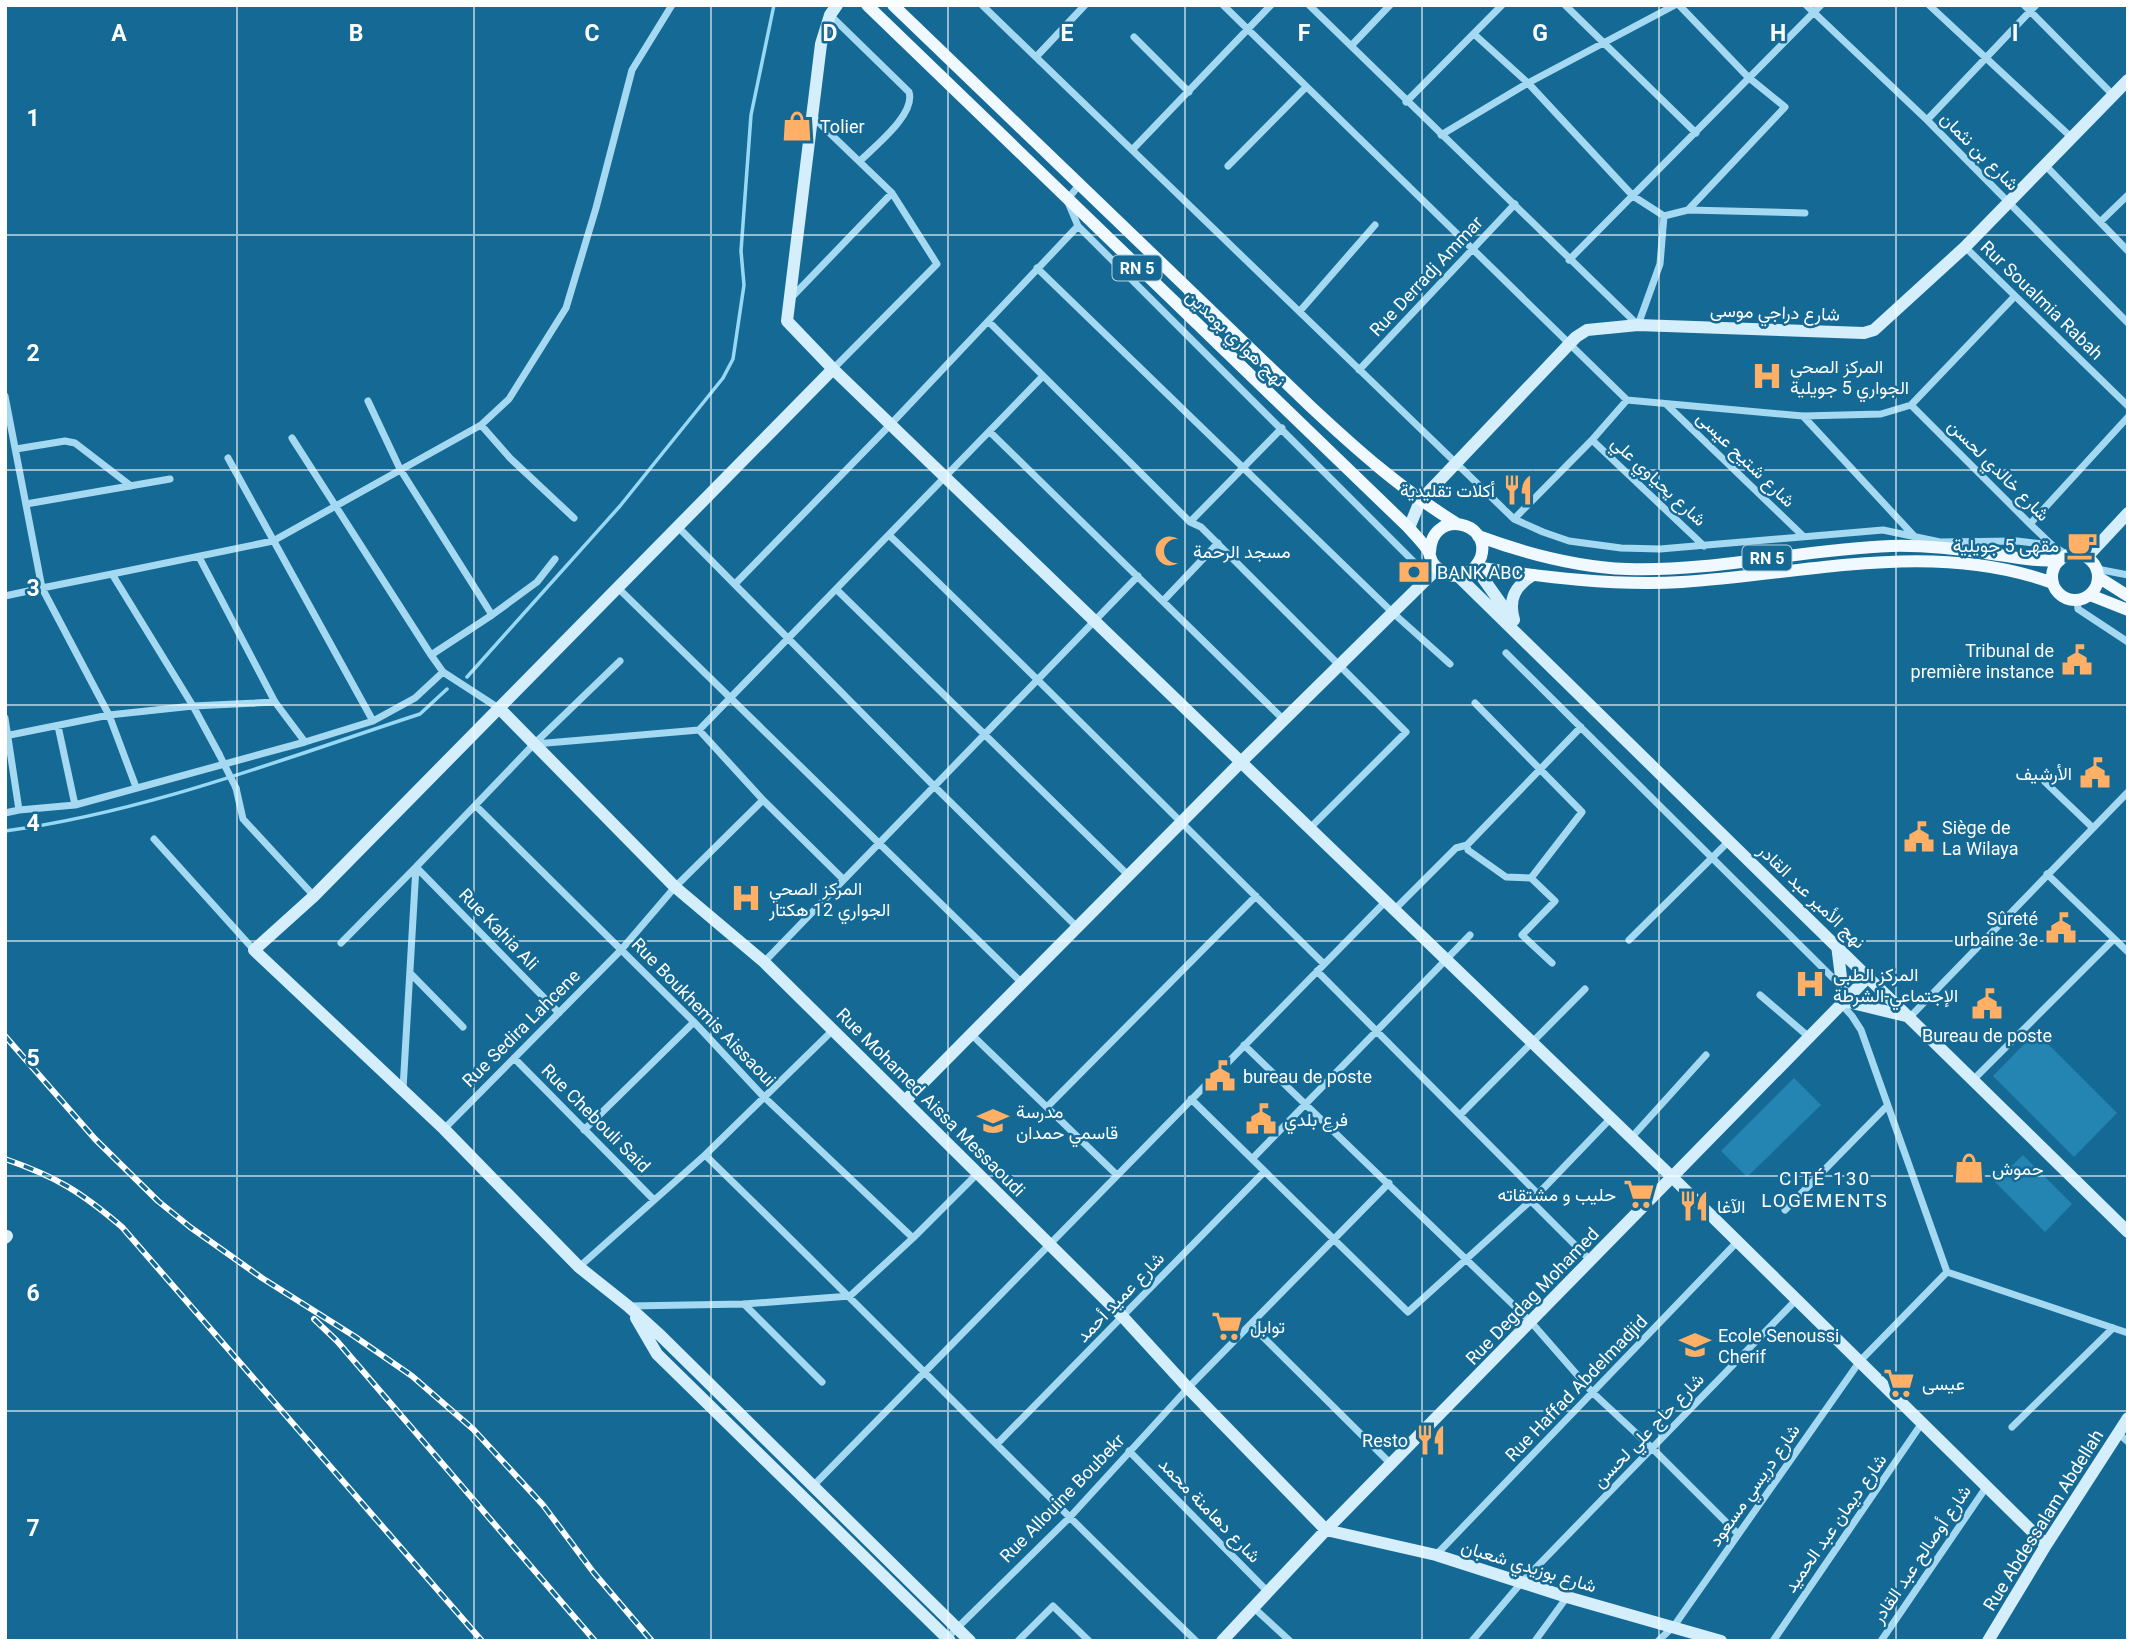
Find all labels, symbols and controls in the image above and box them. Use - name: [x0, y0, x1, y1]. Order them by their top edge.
- text: A: [111, 20, 127, 47]
- text: B: [349, 20, 363, 47]
- text: C: [584, 20, 600, 47]
- text: D: [823, 20, 837, 47]
- text: E: [1061, 20, 1074, 47]
- text: F: [1298, 20, 1311, 47]
- text: G: [1532, 20, 1548, 47]
- text: H: [1770, 20, 1786, 47]
- text: I: [2012, 20, 2018, 47]
- text: 1: [26, 105, 40, 132]
- street label: شارع بن نثمان: [1935, 107, 2024, 196]
- shop icon: Tolier: [780, 109, 814, 143]
- place label: Tolier: [820, 116, 865, 137]
- street label: Rue Derradj Ammar: [1365, 212, 1487, 340]
- street label: Rur Soualmia Rabah: [1977, 236, 2107, 364]
- road number: RN 5: [1112, 256, 1162, 280]
- street label: نهج هواري بومدين: [1178, 285, 1290, 395]
- street label: شارع دراجي موسى: [1709, 299, 1840, 330]
- text: 2: [26, 340, 40, 367]
- place label: المركز الصحي الجواري 5 جويلية: [1790, 356, 1909, 403]
- hospital icon: المركز الصحي الجواري 5 جويلية: [1750, 359, 1784, 393]
- street label: شارع شتيح عيسى: [1691, 407, 1800, 513]
- street label: شارع خالدي لحسن: [1940, 415, 2054, 529]
- street label: شارع يحياوي علي: [1604, 432, 1711, 534]
- restaurant icon: أكلات تقليدية: [1501, 473, 1535, 507]
- place label: أكلات تقليدية: [1400, 480, 1495, 501]
- cafe icon: مقهى 5 جويلية: [2065, 528, 2099, 562]
- mosque icon: مسجد الرحمة: [1153, 534, 1187, 568]
- place label: مقهى 5 جويلية: [1953, 535, 2059, 557]
- place label: مسجد الرحمة: [1193, 541, 1291, 563]
- road number: RN 5: [1742, 545, 1792, 570]
- bank icon: BANK ABC: [1397, 555, 1431, 589]
- place label: BANK ABC: [1437, 562, 1523, 583]
- text: 3: [26, 575, 40, 602]
- place label: Tribunal de première instance: [1911, 640, 2054, 682]
- public building icon: Tribunal de première instance: [2060, 643, 2094, 677]
- public building icon: الأرشيف: [2078, 756, 2112, 790]
- place label: الأرشيف: [2015, 763, 2072, 785]
- text: 4: [26, 810, 40, 837]
- place label: Siège de La Wilaya: [1942, 817, 2019, 859]
- public building icon: Siège de La Wilaya: [1902, 820, 1936, 854]
- street label: نهج الأمير عبد القادر: [1752, 839, 1870, 954]
- place label: المركز الصحي الجواري 12 هكتار: [768, 878, 890, 925]
- hospital icon: المركز الصحي الجواري 12 هكتار: [729, 881, 763, 915]
- street label: Rue Kahia Ali: [455, 884, 543, 974]
- place label: Sûreté urbaine 3e: [1954, 908, 2038, 950]
- public building icon: Sûreté urbaine 3e: [2044, 911, 2078, 945]
- street label: Rue Boukhemis Aissaoui: [628, 933, 780, 1091]
- place label: المركز الطبي الإجتماعي-الشرطة: [1833, 964, 1958, 1011]
- street label: Rue Sedira Lahcene: [458, 965, 584, 1091]
- hospital icon: المركز الطبي الإجتماعي-الشرطة: [1793, 967, 1827, 1001]
- public building icon: Bureau de poste: [1970, 987, 2004, 1021]
- street label: Rue Mohamed Aissa Messaoudi: [832, 1003, 1030, 1201]
- place label: Bureau de poste: [1922, 1025, 2052, 1046]
- text: 5: [26, 1045, 40, 1072]
- street label: Rue Chebouli Said: [537, 1059, 655, 1177]
- public building icon: bureau de poste: [1203, 1059, 1237, 1093]
- place label: bureau de poste: [1243, 1066, 1372, 1087]
- place label: مدرسة قاسمي حمدان: [1016, 1101, 1118, 1148]
- public building icon: فرع بلدي: [1244, 1102, 1278, 1136]
- school or university icon: مدرسة قاسمي حمدان: [976, 1104, 1010, 1138]
- place label: فرع بلدي: [1284, 1109, 1348, 1135]
- shop icon: حموش: [1952, 1151, 1986, 1185]
- place label: حموش: [1992, 1158, 2044, 1180]
- district label: CITÉ 130 LOGEMENTS: [1761, 1167, 1889, 1212]
- supermarket icon: حليب و مشتقاته: [1622, 1177, 1656, 1211]
- place label: حليب و مشتقاته: [1497, 1184, 1616, 1206]
- restaurant icon: الآغا: [1677, 1189, 1711, 1223]
- place label: الآغا: [1717, 1196, 1746, 1217]
- street label: Rue Degdag Mohamed: [1461, 1223, 1603, 1369]
- street label: شارع عميد أحمد: [1072, 1248, 1170, 1348]
- text: 6: [26, 1280, 40, 1307]
- supermarket icon: توابل: [1210, 1309, 1244, 1343]
- street label: Rue Haffad Abdelmadjid: [1501, 1311, 1651, 1465]
- place label: توابل: [1250, 1316, 1285, 1338]
- place label: Ecole Senoussi Cherif: [1718, 1325, 1839, 1367]
- school or university icon: Ecole Senoussi Cherif: [1678, 1328, 1712, 1362]
- supermarket icon: عيسى: [1882, 1366, 1916, 1400]
- street label: شارع حاج علي لحسن: [1588, 1368, 1712, 1495]
- place label: عيسى: [1922, 1373, 1965, 1395]
- street label: شارع دريسي مسعود: [1704, 1420, 1808, 1553]
- restaurant icon: Resto: [1414, 1423, 1448, 1457]
- street label: Rue Abdessalam Abdellah: [1979, 1426, 2107, 1614]
- street label: Rue Allouine Boubekr: [995, 1429, 1129, 1567]
- place label: Resto: [1362, 1430, 1408, 1451]
- street label: شارع ديمان عبد الحميد: [1779, 1450, 1892, 1597]
- street label: شارع دهامنة محمد: [1153, 1453, 1265, 1568]
- street label: شارع أوصالح عبد القادر: [1866, 1481, 1977, 1629]
- text: 7: [26, 1515, 40, 1542]
- street label: شارع بوزيدي شعبان: [1457, 1535, 1599, 1601]

